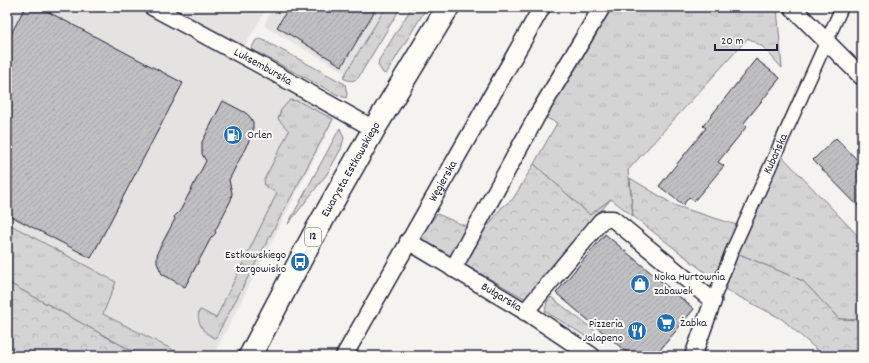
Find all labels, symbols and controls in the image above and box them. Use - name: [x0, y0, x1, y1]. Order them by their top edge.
- scale bar: [715, 26, 777, 52]
- text: 20 m: [721, 33, 744, 50]
- street label: Luksemburska: [231, 44, 295, 90]
- street label: Ewarysta Estkowskiego: [317, 119, 385, 220]
- fuel station icon: Orlen: [222, 124, 244, 146]
- place label: Orlen: [247, 127, 272, 144]
- street label: Kubańska: [759, 131, 792, 177]
- street label: Węgierska: [425, 157, 462, 205]
- road number: 12: [305, 228, 321, 246]
- place label: Estkowskiego targowisko: [225, 247, 286, 278]
- bus stop icon: Estkowskiego targowisko: [289, 251, 311, 273]
- place label: Noka Hurtownia zabawek: [654, 269, 726, 300]
- shop icon: Noka Hurtownia zabawek: [629, 273, 651, 295]
- street label: Bułgarska: [478, 278, 525, 316]
- supermarket icon: Żabka: [655, 312, 677, 334]
- place label: Żabka: [680, 315, 707, 332]
- place label: Pizzeria Jalapeno: [583, 316, 623, 347]
- restaurant icon: Pizzeria Jalapeno: [626, 320, 648, 342]

